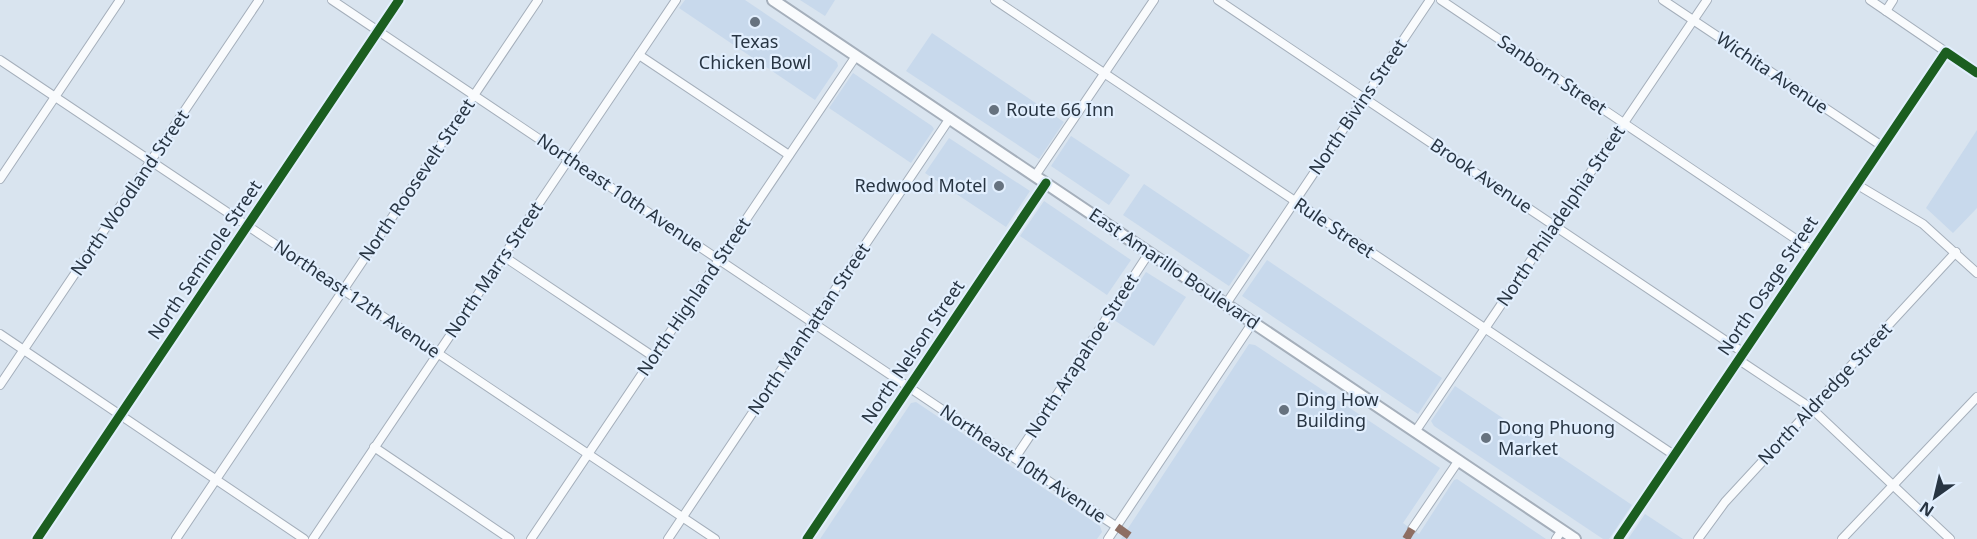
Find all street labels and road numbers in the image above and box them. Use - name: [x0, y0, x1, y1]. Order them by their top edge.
- street label: Wichita Avenue: [1712, 26, 1833, 119]
- street label: Sanborn Street: [1493, 29, 1612, 120]
- street label: North Bivins Street: [1303, 33, 1412, 179]
- street label: North Roosevelt Street: [353, 93, 480, 265]
- street label: North Woodland Street: [65, 104, 194, 280]
- street label: North Philadelphia Street: [1491, 120, 1630, 311]
- street label: Northeast 10th Avenue: [533, 127, 708, 257]
- street label: Brook Avenue: [1426, 132, 1537, 218]
- street label: North Seminole Street: [142, 175, 267, 344]
- street label: Rule Street: [1290, 191, 1380, 263]
- street label: North Marrs Street: [439, 196, 548, 342]
- street label: East Amarillo Boulevard: [1085, 202, 1265, 334]
- street label: North Osage Street: [1712, 211, 1823, 360]
- street label: North Highland Street: [631, 212, 756, 380]
- street label: Northeast 12th Avenue: [270, 233, 445, 363]
- street label: North Manhattan Street: [742, 237, 875, 419]
- street label: North Arapahoe Street: [1019, 268, 1144, 442]
- street label: North Nelson Street: [855, 275, 969, 428]
- street label: North Aldredge Street: [1752, 317, 1897, 470]
- street label: Northeast 10th Avenue: [936, 398, 1111, 528]

